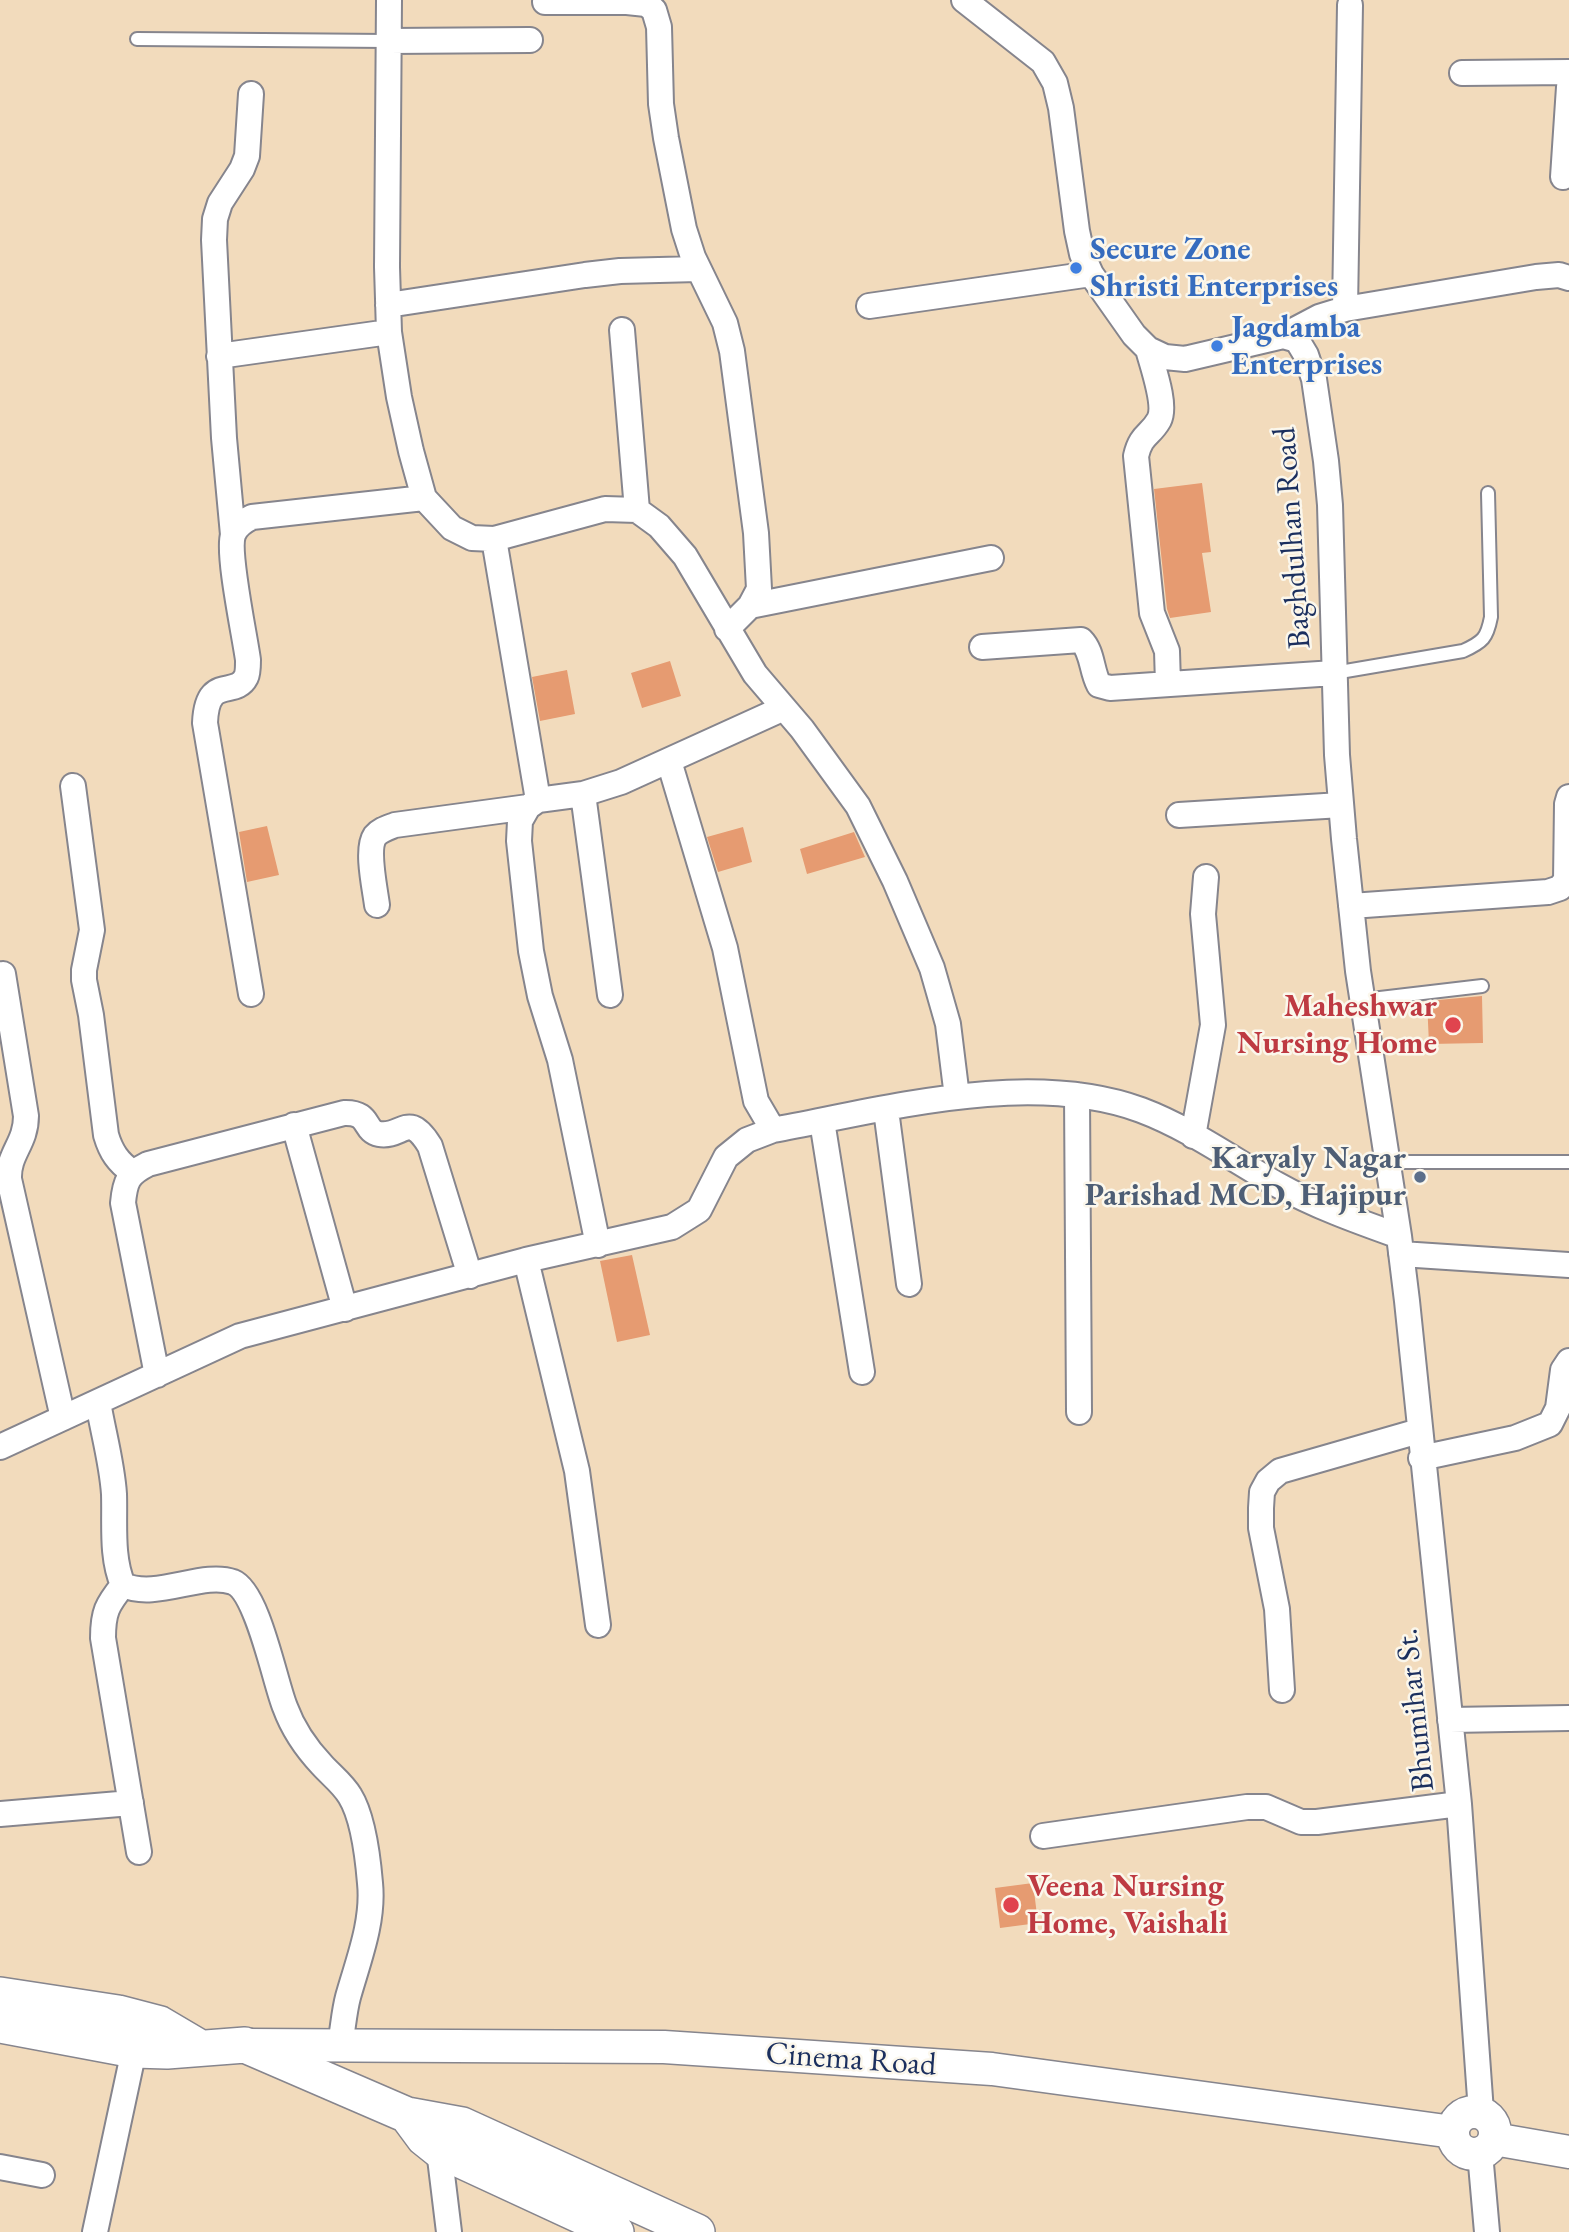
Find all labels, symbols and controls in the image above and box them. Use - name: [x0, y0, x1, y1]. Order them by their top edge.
- place label: Secure Zone Shristi Enterprises: [1090, 231, 1338, 306]
- marker: Secure Zone Shristi Enterprises: [1068, 260, 1084, 276]
- place label: Jagdamba Enterprises: [1231, 309, 1382, 384]
- marker: Jagdamba Enterprises: [1209, 338, 1225, 354]
- street label: Baghdulhan Road: [1266, 426, 1320, 650]
- place label: Maheshwar Nursing Home: [1237, 988, 1437, 1063]
- marker: Maheshwar Nursing Home: [1443, 1015, 1463, 1035]
- place label: Karyaly Nagar Parishad MCD, Hajipur: [1085, 1140, 1406, 1215]
- marker: Karyaly Nagar Parishad MCD, Hajipur: [1412, 1169, 1428, 1185]
- street label: Bhumihar St.: [1388, 1627, 1444, 1793]
- place label: Veena Nursing Home, Vaishali: [1027, 1868, 1228, 1943]
- marker: Veena Nursing Home, Vaishali: [1001, 1895, 1021, 1915]
- street label: Cinema Road: [764, 2035, 938, 2085]

